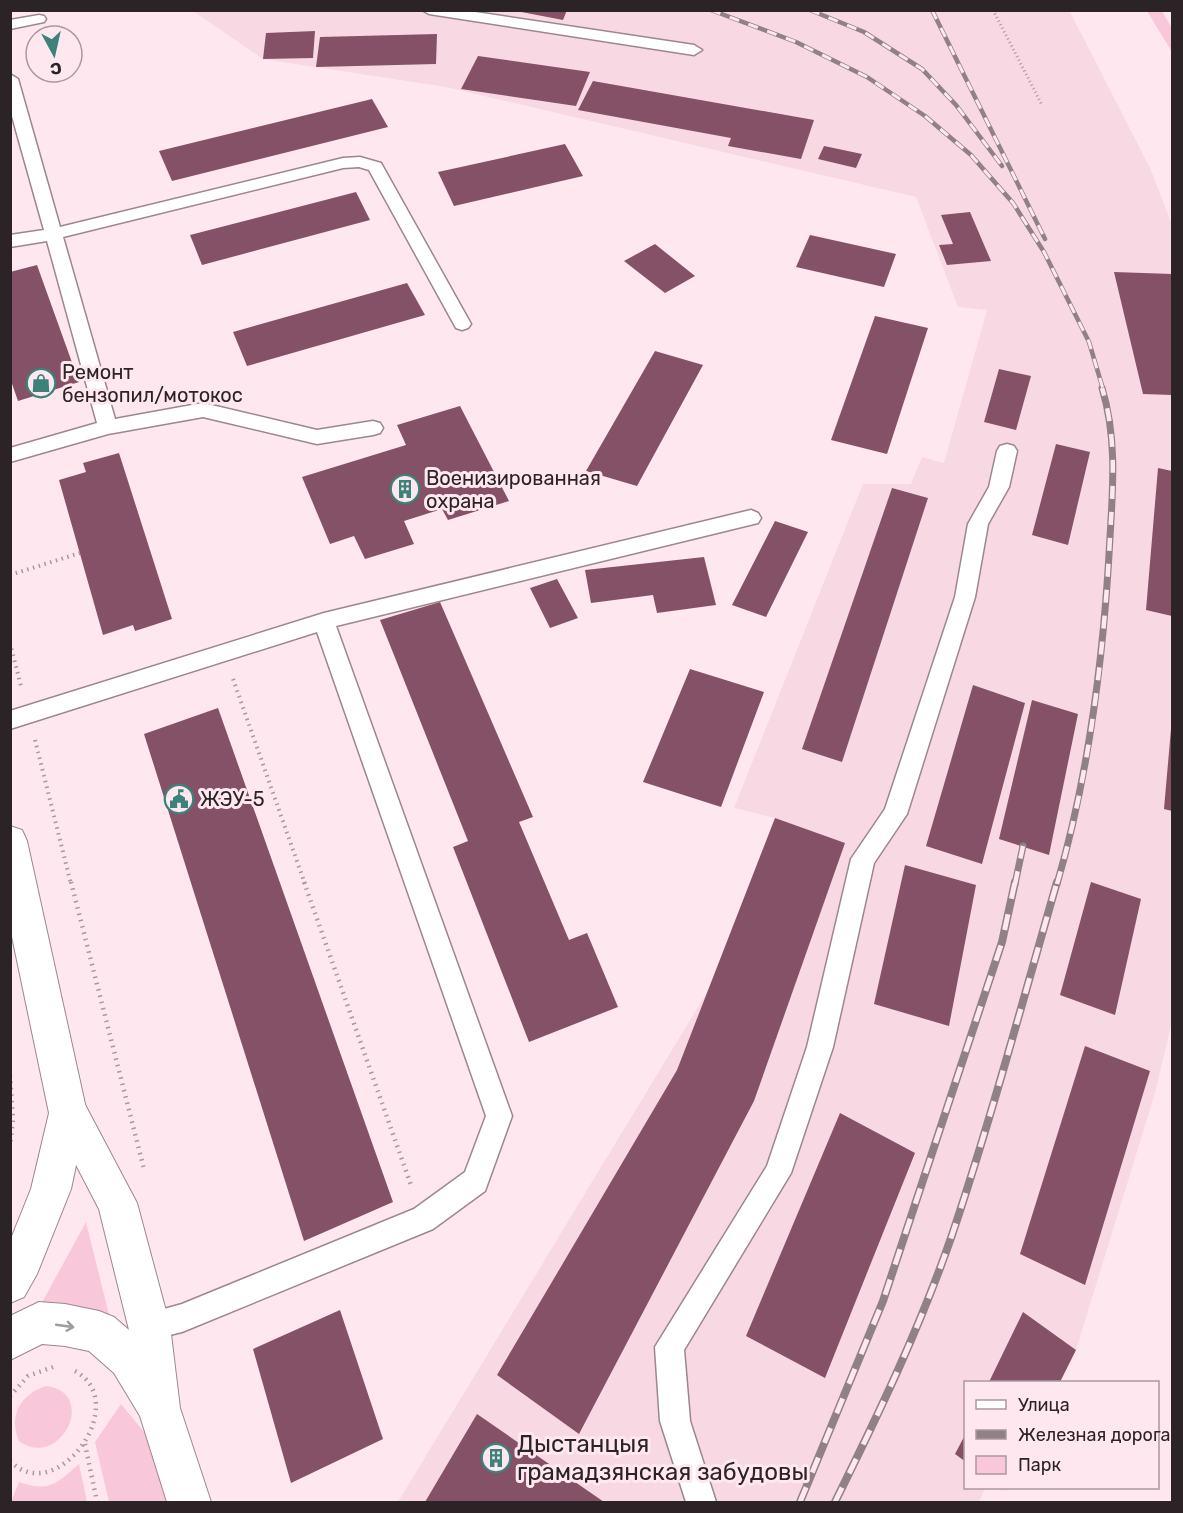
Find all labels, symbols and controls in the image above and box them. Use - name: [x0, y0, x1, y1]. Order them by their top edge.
- north arrow: [24, 24, 84, 84]
- text: С: [49, 58, 63, 79]
- place label: Ремонт бензопил/мотокос: [62, 360, 243, 407]
- shop icon: Ремонт бензопил/мотокос: [25, 367, 57, 399]
- place label: Военизированная охрана: [426, 466, 601, 513]
- building icon: Военизированная охрана: [389, 473, 421, 505]
- public building icon: ЖЭУ-5: [163, 783, 195, 815]
- place label: ЖЭУ-5: [200, 787, 265, 811]
- one-way arrow: [55, 1321, 74, 1332]
- legend: [964, 1381, 1159, 1489]
- text: Улица: [1018, 1394, 1070, 1416]
- text: Железная дорога: [1018, 1424, 1171, 1446]
- place label: Дыстанцыя грамадзянская забудовы: [517, 1430, 808, 1486]
- building icon: Дыстанцыя грамадзянская забудовы: [480, 1442, 512, 1474]
- text: Парк: [1018, 1454, 1062, 1476]

